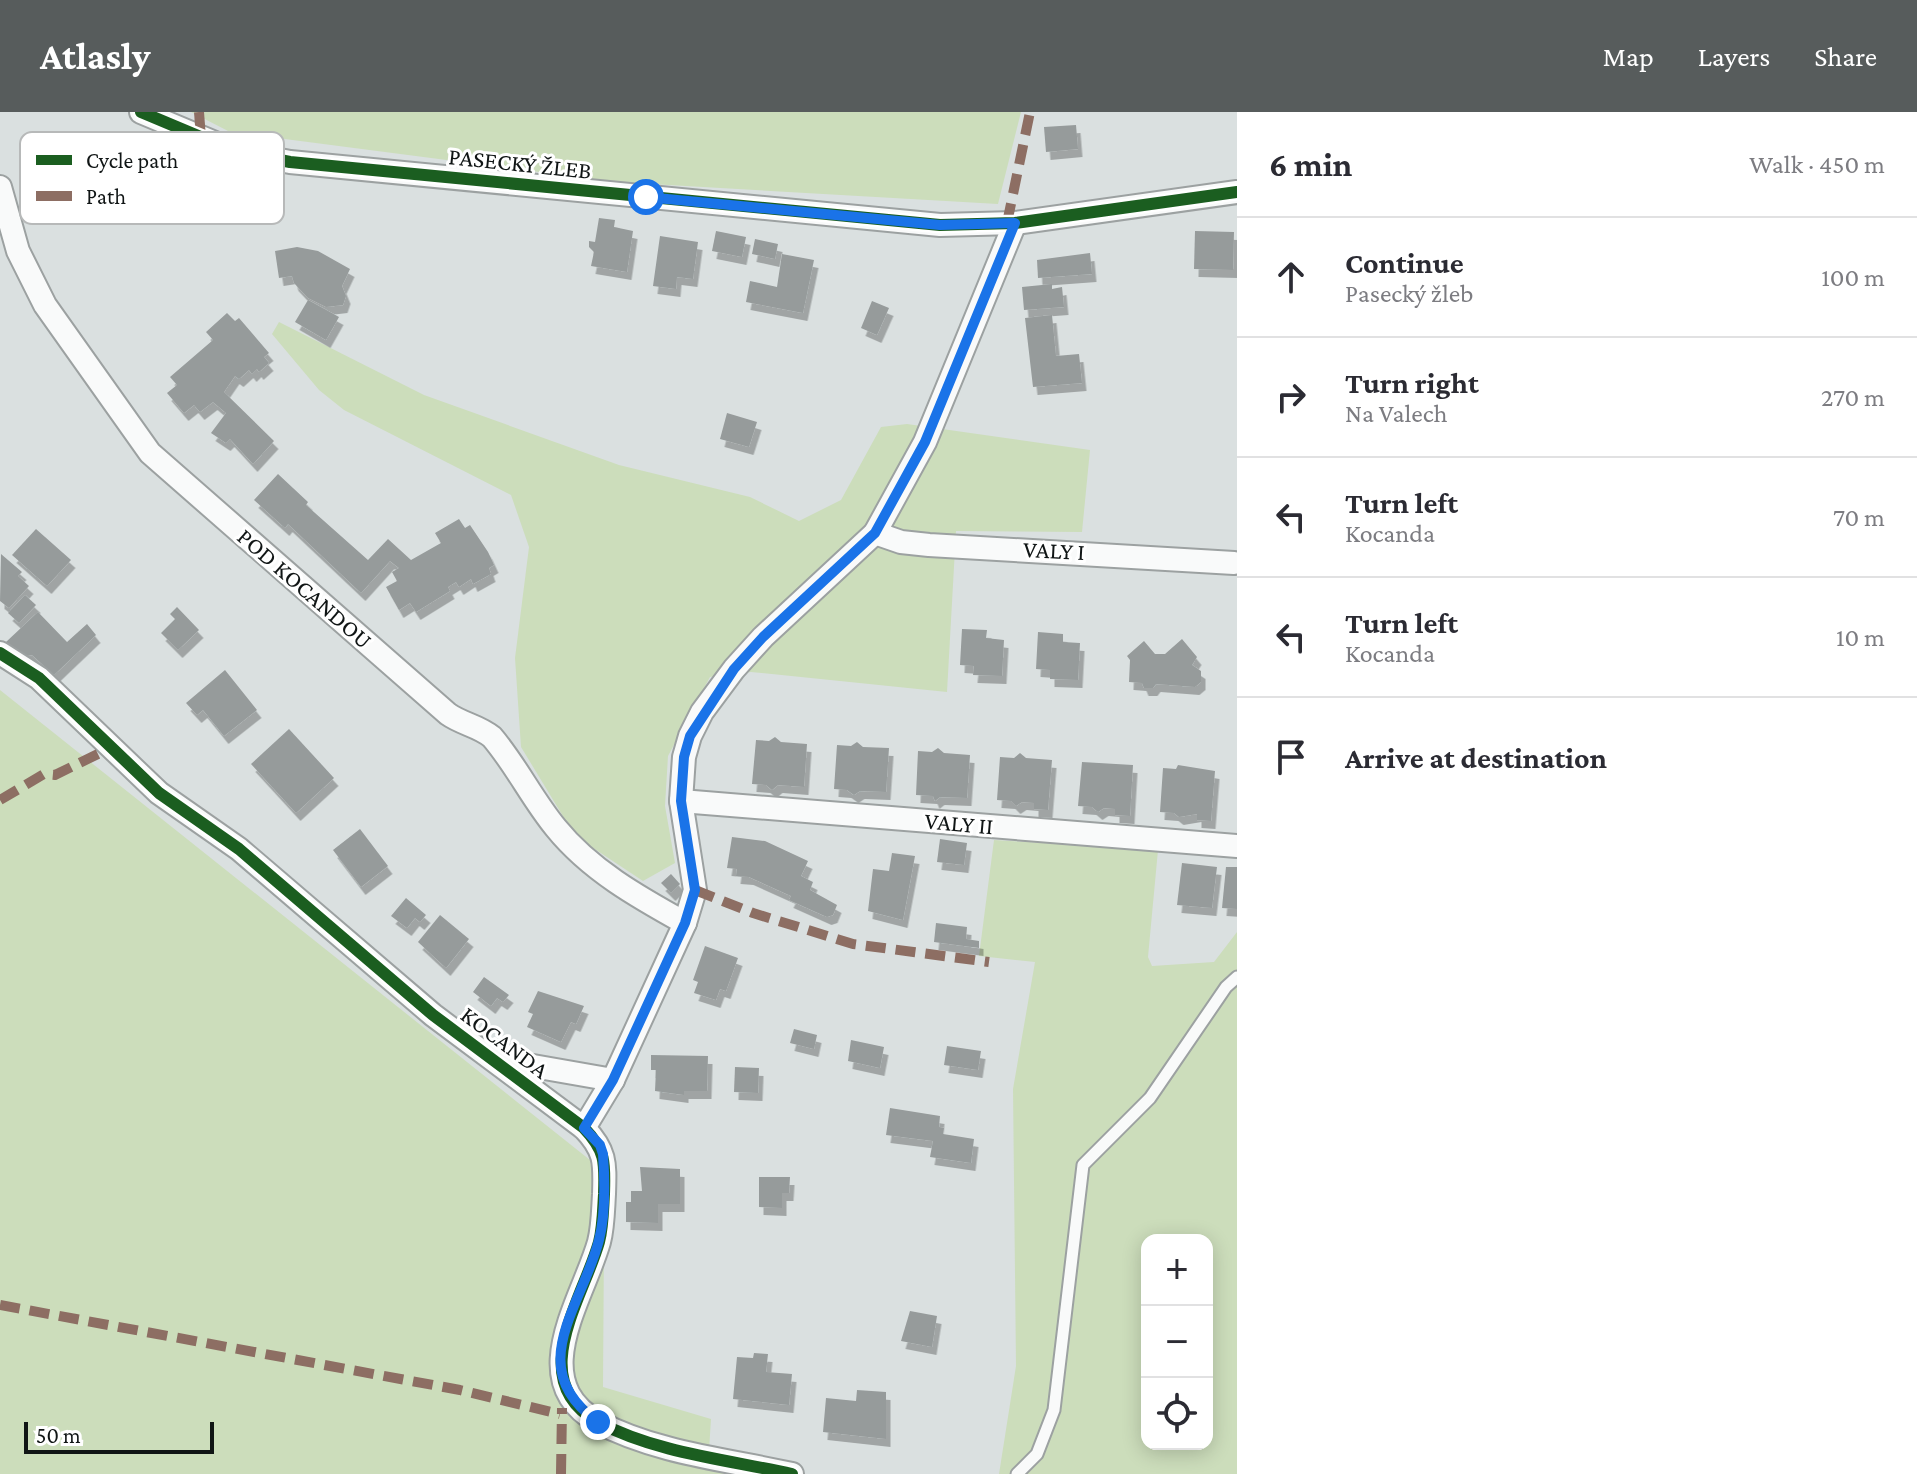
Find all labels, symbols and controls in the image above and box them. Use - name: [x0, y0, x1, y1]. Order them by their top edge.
- text: Atlasly: [40, 35, 151, 77]
- text: Map: [1603, 41, 1654, 72]
- text: Layers: [1698, 41, 1770, 72]
- text: Share: [1814, 41, 1877, 72]
- legend: [20, 132, 284, 224]
- street label: PASECKÝ ŽLEB: [447, 142, 593, 184]
- text: 6 min: [1269, 146, 1352, 183]
- text: Cycle path: [86, 148, 178, 173]
- text: Walk · 450 m: [1749, 150, 1885, 179]
- route start: [628, 179, 664, 215]
- text: Path: [86, 184, 126, 209]
- text: Continue: [1345, 246, 1464, 279]
- icon: ahead: [1269, 255, 1313, 299]
- text: 100 m: [1821, 263, 1885, 292]
- text: Pasecký žleb: [1345, 279, 1473, 308]
- text: Turn right: [1345, 366, 1479, 399]
- icon: right: [1269, 375, 1313, 419]
- text: 270 m: [1821, 383, 1885, 412]
- text: Na Valech: [1345, 399, 1447, 428]
- text: Turn left: [1345, 486, 1458, 519]
- icon: left: [1269, 495, 1313, 539]
- text: 70 m: [1833, 503, 1885, 532]
- text: Kocanda: [1345, 519, 1435, 548]
- street label: POD KOCANDOU: [232, 522, 378, 654]
- street label: VALY I: [1023, 535, 1085, 565]
- text: Turn left: [1345, 606, 1458, 639]
- icon: left: [1269, 615, 1313, 659]
- text: 10 m: [1836, 623, 1885, 652]
- text: Kocanda: [1345, 639, 1435, 668]
- icon: arrive: [1269, 735, 1313, 779]
- text: Arrive at destination: [1345, 741, 1607, 774]
- street label: VALY II: [924, 807, 994, 839]
- street label: KOCANDA: [456, 1000, 554, 1084]
- map controls: [1141, 1234, 1213, 1450]
- button: +: [1141, 1234, 1213, 1306]
- button: −: [1141, 1306, 1213, 1378]
- button: locate: [1141, 1378, 1213, 1450]
- route end: [580, 1404, 616, 1440]
- scale bar: [24, 1418, 214, 1454]
- text: 50 m: [36, 1423, 81, 1448]

